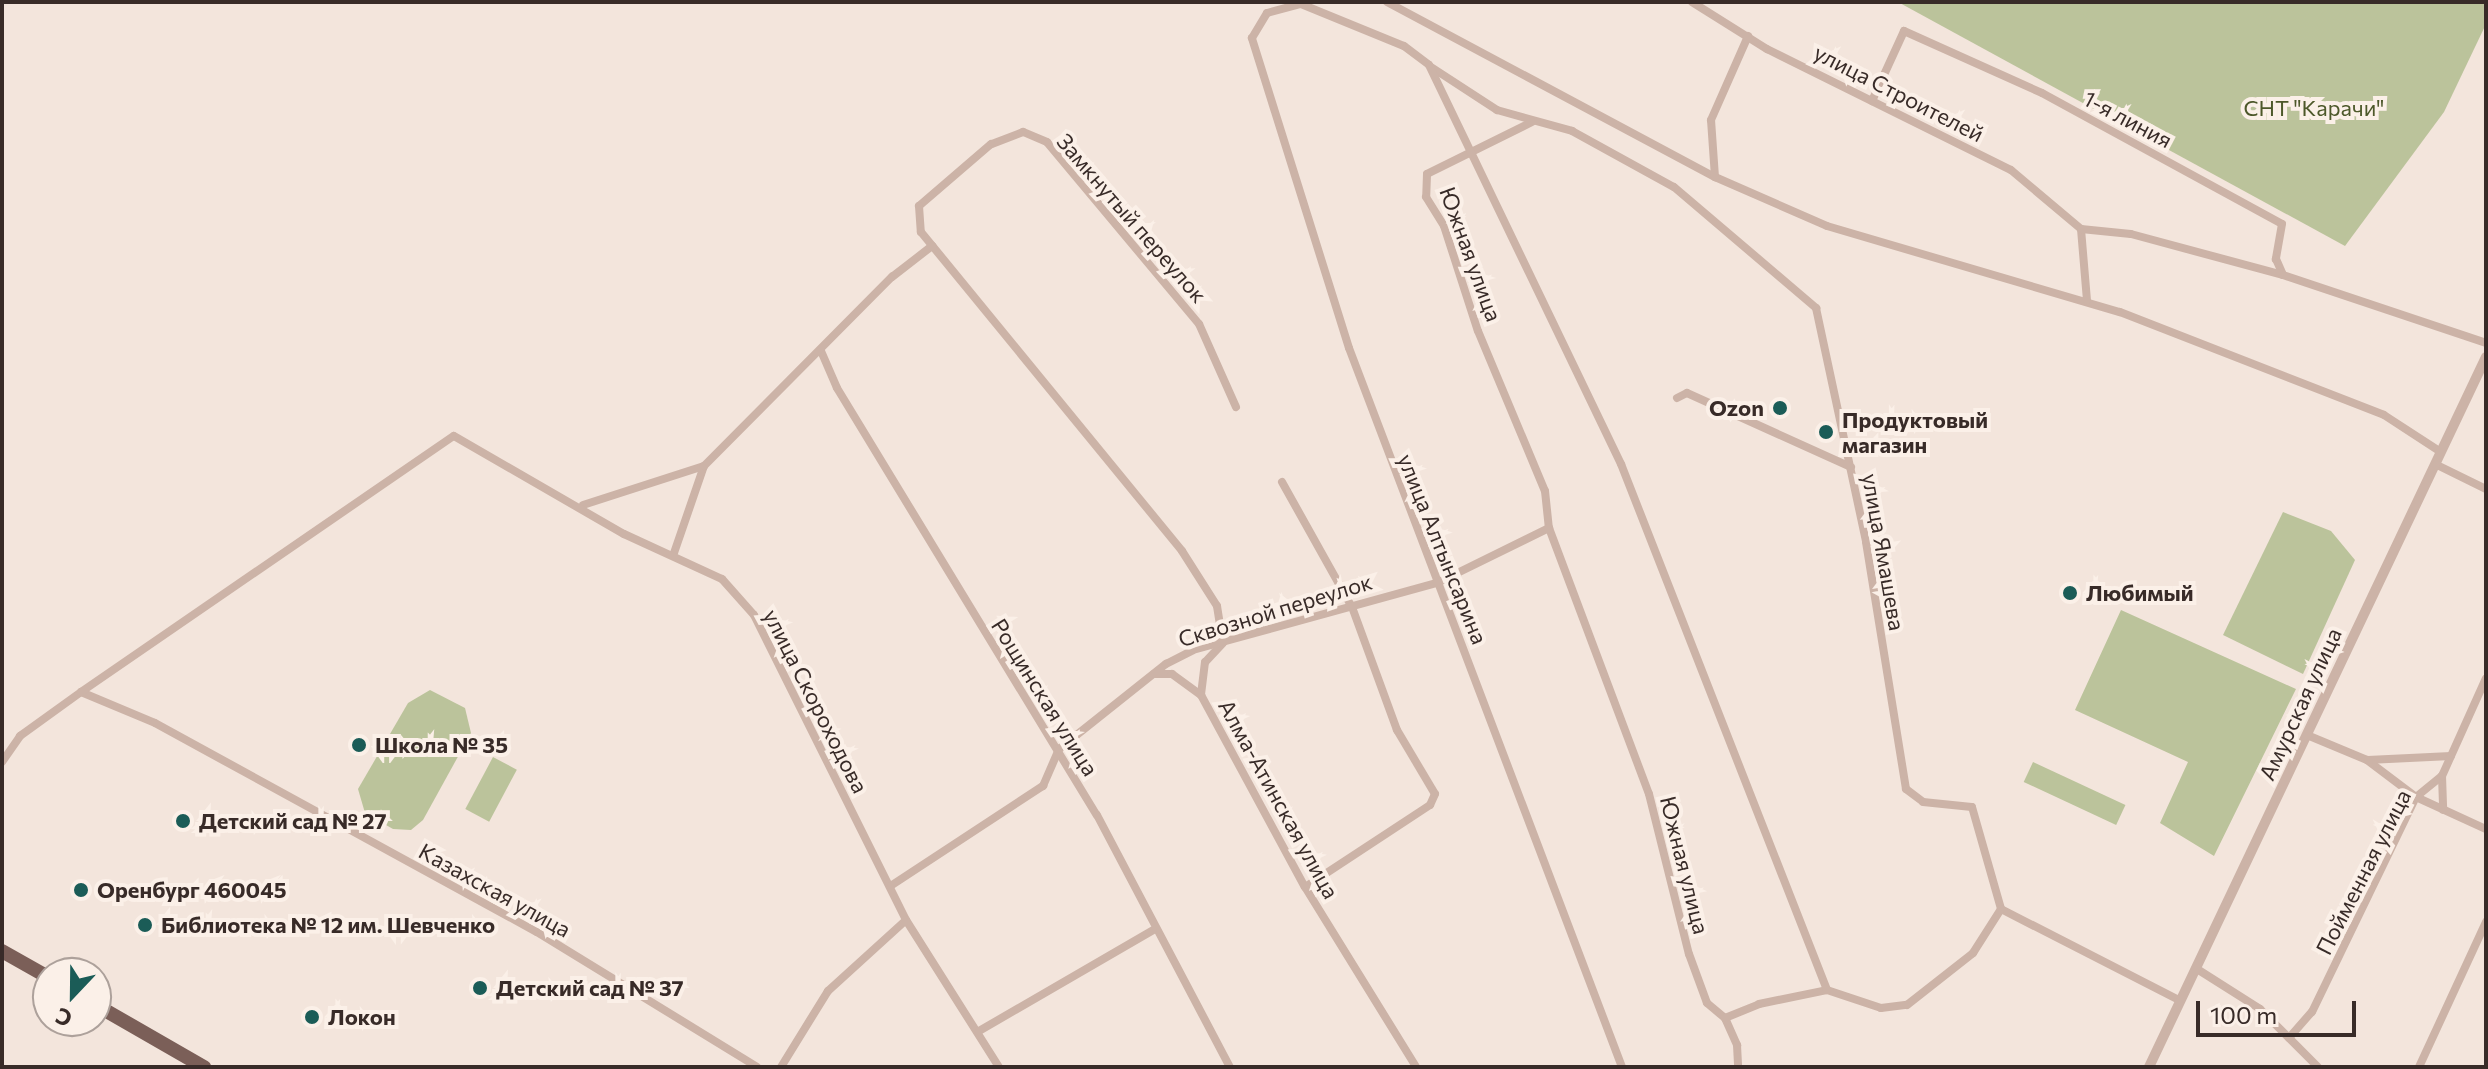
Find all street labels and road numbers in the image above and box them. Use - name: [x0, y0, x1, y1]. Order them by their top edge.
- street label: улица Строителей: [1810, 39, 1988, 147]
- street label: 1-я линия: [2079, 85, 2177, 153]
- street label: Замкнутый переулок: [1051, 128, 1213, 308]
- street label: Южная улица: [1434, 183, 1508, 325]
- street label: улица Алтынсарина: [1393, 450, 1493, 648]
- street label: улица Ямашева: [1857, 471, 1911, 633]
- street label: Сквозной переулок: [1175, 568, 1375, 652]
- street label: улица Скороходова: [758, 605, 874, 797]
- street label: Рощинская улица: [986, 614, 1104, 780]
- street label: Амурская улица: [2253, 624, 2347, 784]
- street label: Алма-Атинская улица: [1213, 695, 1345, 903]
- street label: Пойменная улица: [2310, 785, 2416, 959]
- street label: Южная улица: [1655, 793, 1715, 937]
- street label: Казахская улица: [415, 837, 575, 943]

